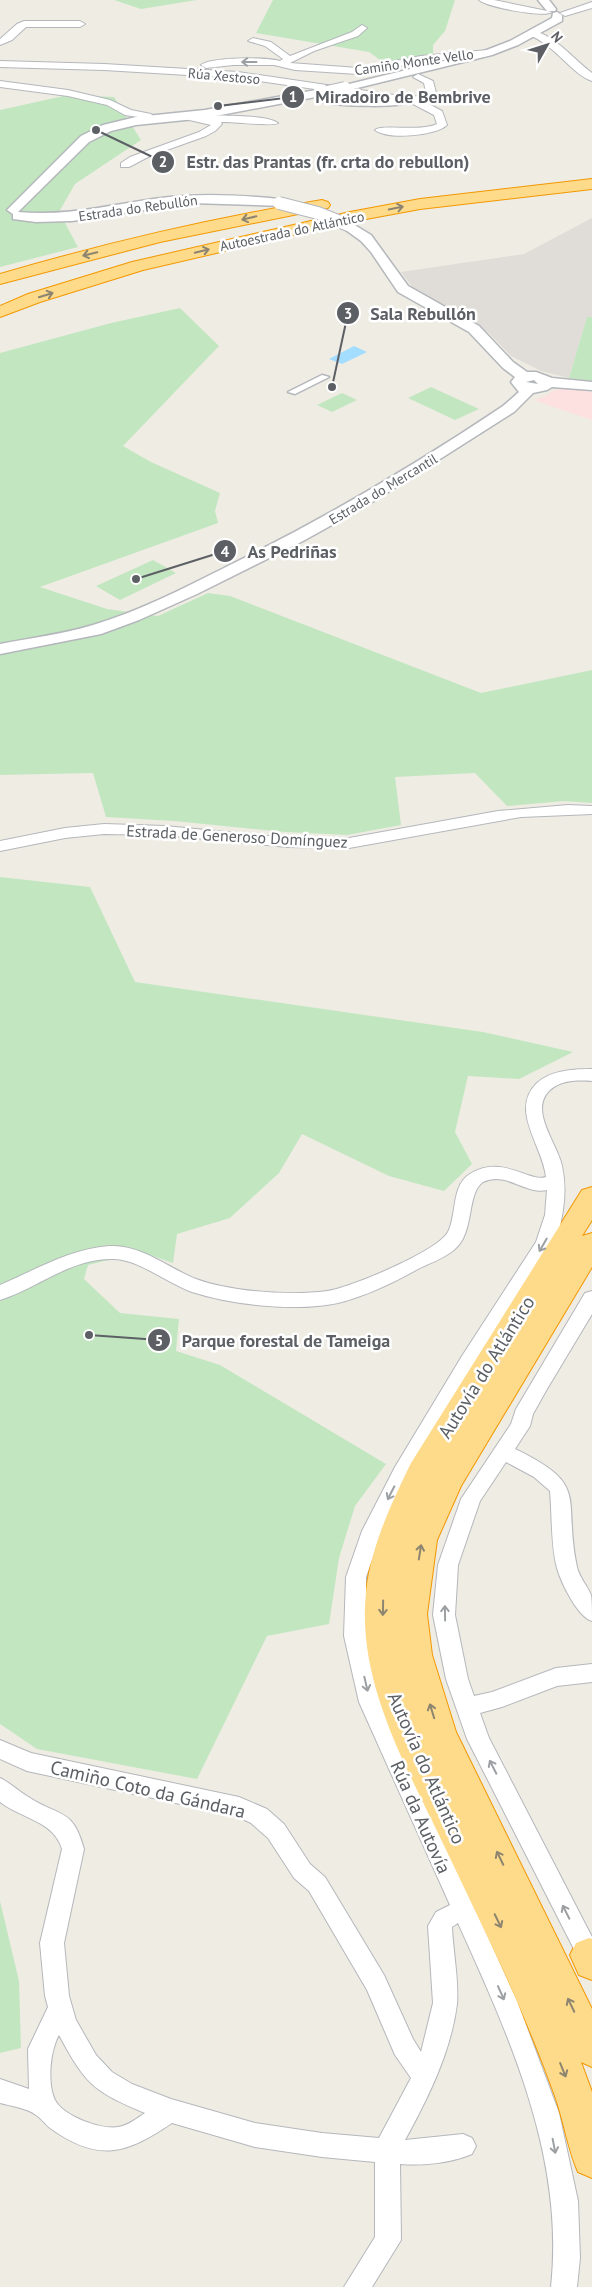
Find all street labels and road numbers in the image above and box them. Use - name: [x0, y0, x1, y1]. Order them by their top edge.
- street label: Camiño Monte Vello: [353, 45, 475, 79]
- street label: Rúa Xestoso: [187, 64, 261, 88]
- street label: Estrada do Rebullón: [77, 191, 199, 225]
- street label: Autoestrada do Atlántico: [218, 207, 366, 255]
- street label: Estrada do Mercantil: [326, 450, 440, 528]
- street label: Estrada de Generoso Domínguez: [126, 820, 348, 852]
- street label: Autovía do Atlántico: [432, 1291, 540, 1443]
- street label: Autovía do Atlántico: [383, 1688, 471, 1848]
- street label: Camiño Coto da Gándara: [48, 1755, 248, 1823]
- street label: Rúa da Autovía: [385, 1757, 457, 1877]

